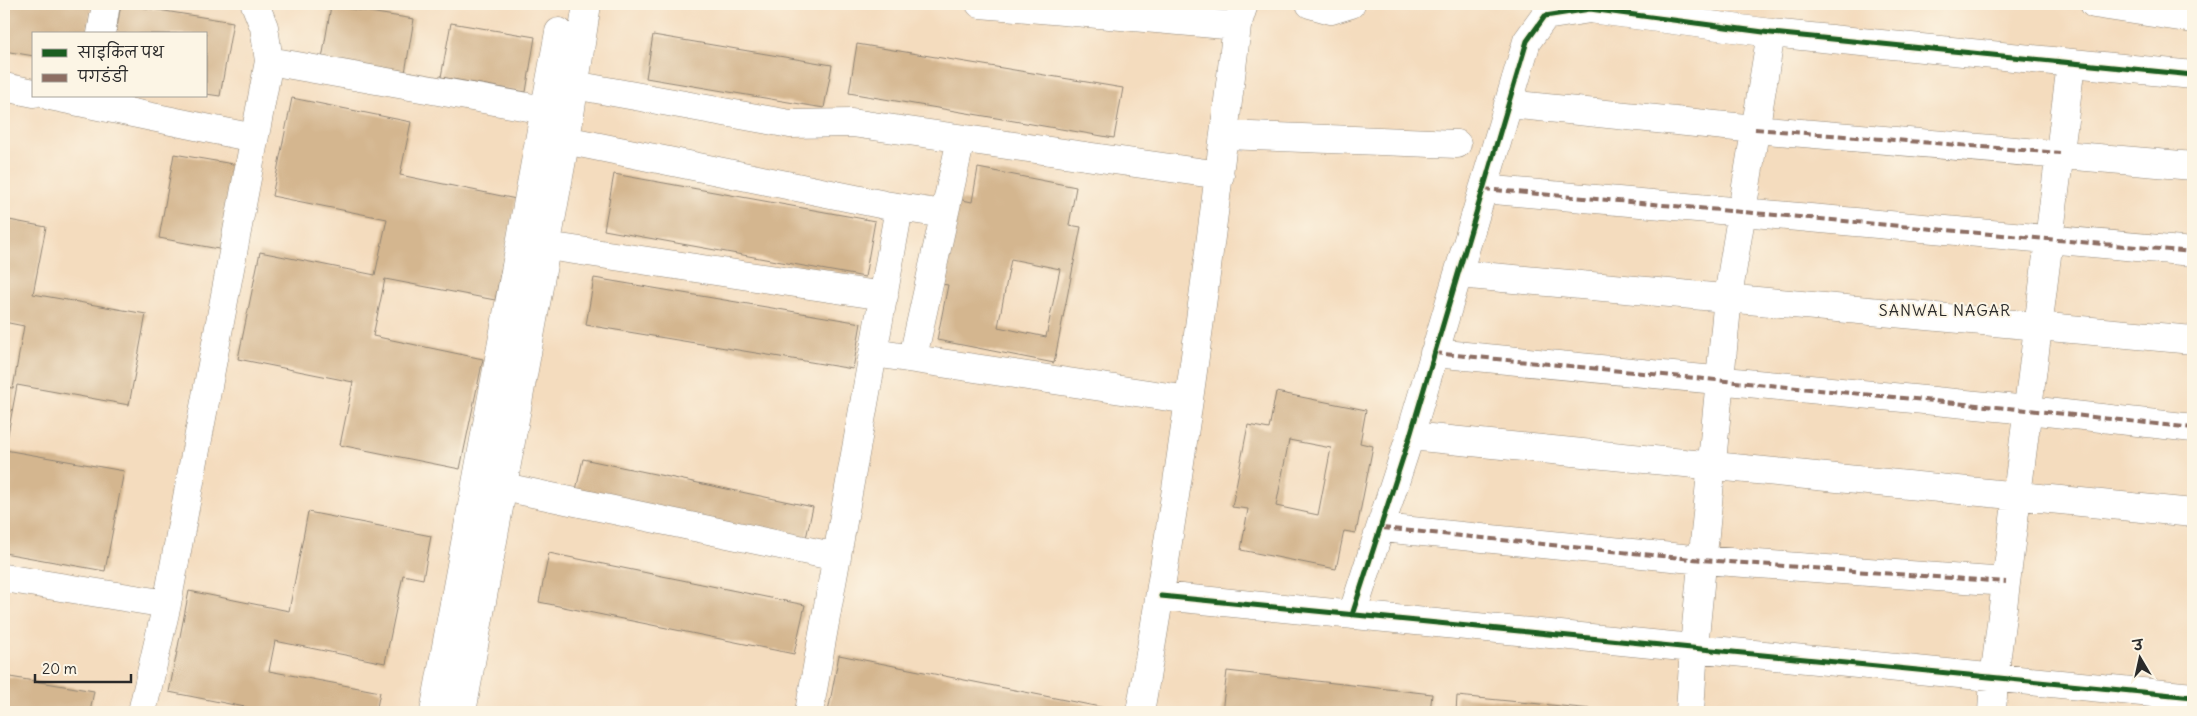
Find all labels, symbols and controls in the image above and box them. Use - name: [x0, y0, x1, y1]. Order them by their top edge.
- legend: [32, 32, 208, 98]
- text: साइकिल पथ: [77, 41, 165, 62]
- text: पगडंडी: [77, 65, 128, 86]
- district label: SANWAL NAGAR: [1879, 300, 2011, 320]
- north arrow: [2114, 634, 2164, 684]
- text: उ: [2130, 635, 2146, 655]
- scale bar: [35, 651, 131, 683]
- text: 20 m: [42, 659, 77, 678]

